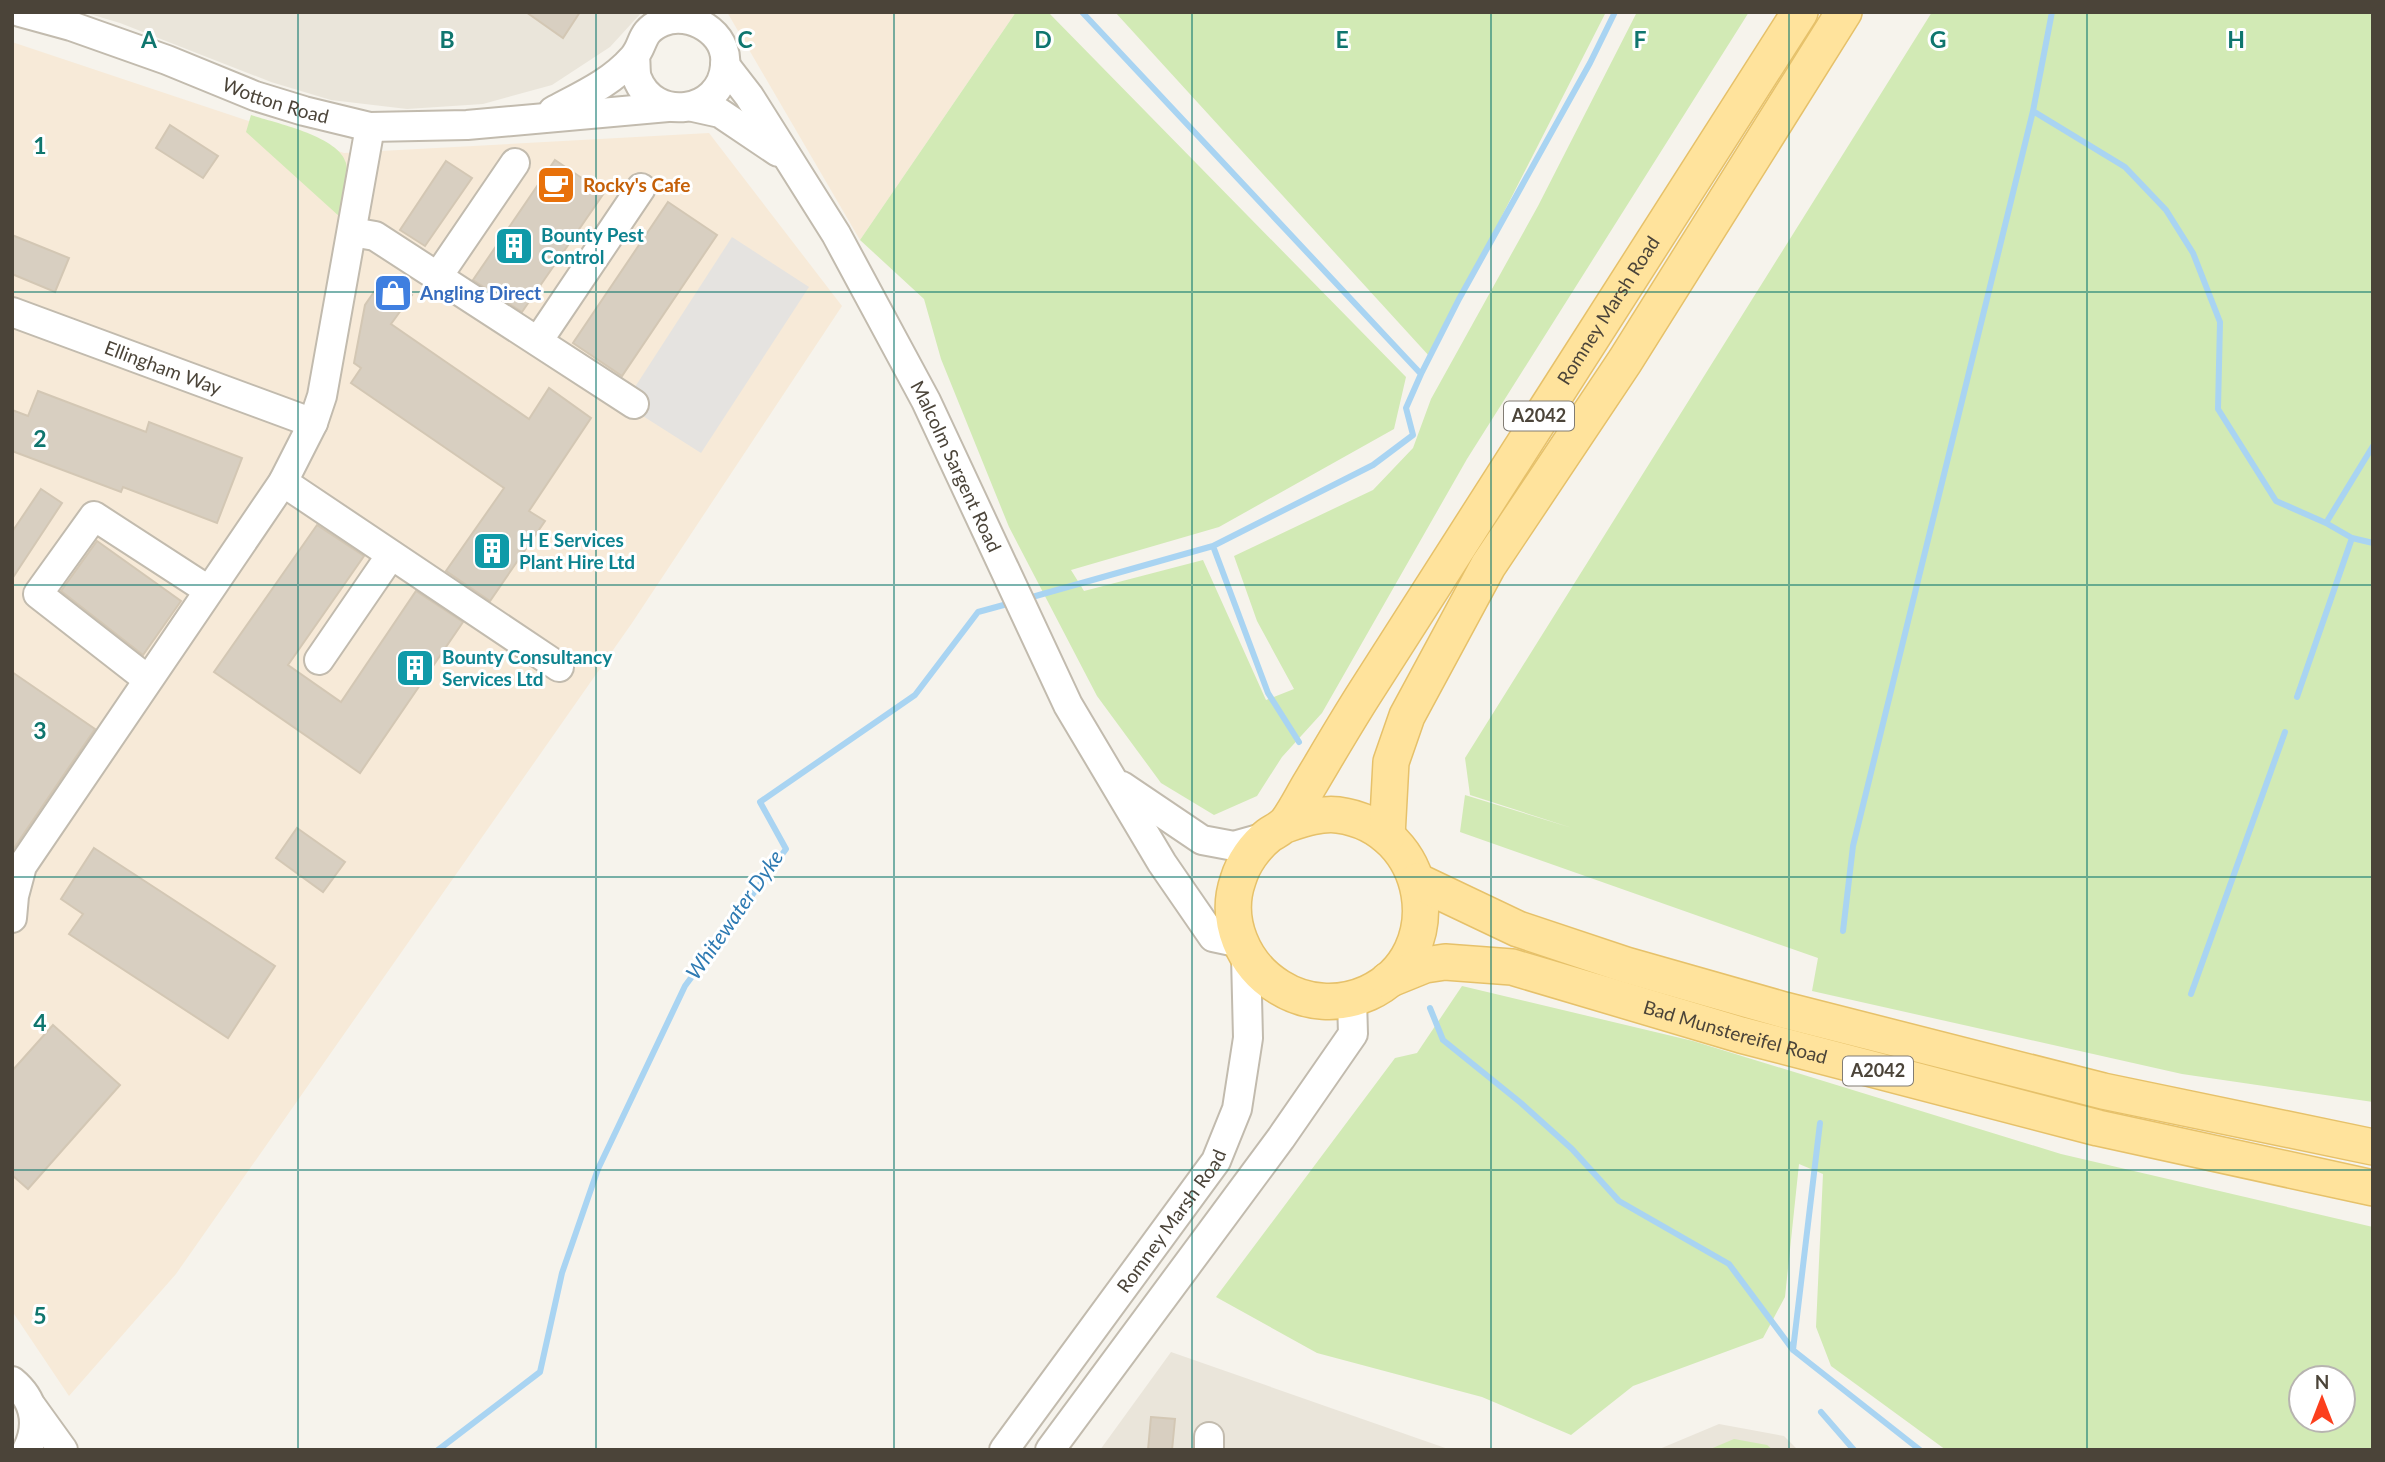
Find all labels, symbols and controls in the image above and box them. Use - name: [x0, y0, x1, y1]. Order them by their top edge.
- text: A: [140, 25, 158, 53]
- text: B: [439, 25, 455, 53]
- text: C: [737, 25, 753, 53]
- text: D: [1034, 25, 1052, 53]
- text: E: [1335, 25, 1349, 53]
- text: F: [1633, 25, 1647, 53]
- text: G: [1930, 25, 1946, 53]
- text: H: [2227, 25, 2245, 53]
- street label: Wotton Road: [219, 72, 331, 128]
- text: 1: [33, 131, 47, 159]
- cafe icon: Rocky's Cafe: [535, 164, 577, 206]
- place label: Rocky's Cafe: [583, 173, 690, 196]
- place label: Bounty Pest Control: [541, 223, 644, 268]
- building icon: Bounty Pest Control: [493, 225, 535, 267]
- street label: Romney Marsh Road: [1552, 231, 1664, 389]
- shop icon: Angling Direct: [372, 272, 414, 314]
- place label: Angling Direct: [419, 281, 541, 304]
- street label: Ellingham Way: [102, 335, 225, 399]
- street label: Malcolm Sargent Road: [906, 377, 1007, 555]
- road number: A2042: [1504, 402, 1574, 430]
- text: 2: [33, 424, 47, 452]
- place label: H E Services Plant Hire Ltd: [519, 528, 635, 573]
- building icon: H E Services Plant Hire Ltd: [471, 530, 513, 572]
- place label: Bounty Consultancy Services Ltd: [442, 645, 613, 690]
- building icon: Bounty Consultancy Services Ltd: [394, 647, 436, 689]
- text: 3: [33, 716, 47, 744]
- water label: Whitewater Dyke: [680, 845, 788, 984]
- street label: Bad Munstereifel Road: [1641, 995, 1830, 1068]
- text: 4: [33, 1008, 47, 1036]
- road number: A2042: [1843, 1056, 1913, 1086]
- street label: Romney Marsh Road: [1111, 1146, 1231, 1297]
- text: 5: [33, 1301, 47, 1329]
- north arrow: [2287, 1364, 2357, 1434]
- text: N: [2315, 1370, 2329, 1393]

